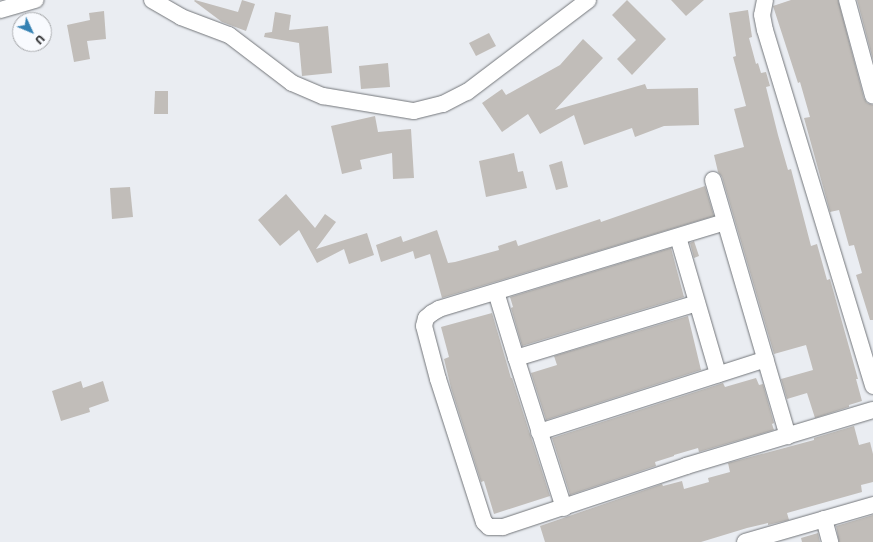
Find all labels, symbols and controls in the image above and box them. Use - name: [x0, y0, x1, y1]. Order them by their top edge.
- north arrow: [12, 12, 52, 52]
- text: U: [33, 33, 48, 47]

